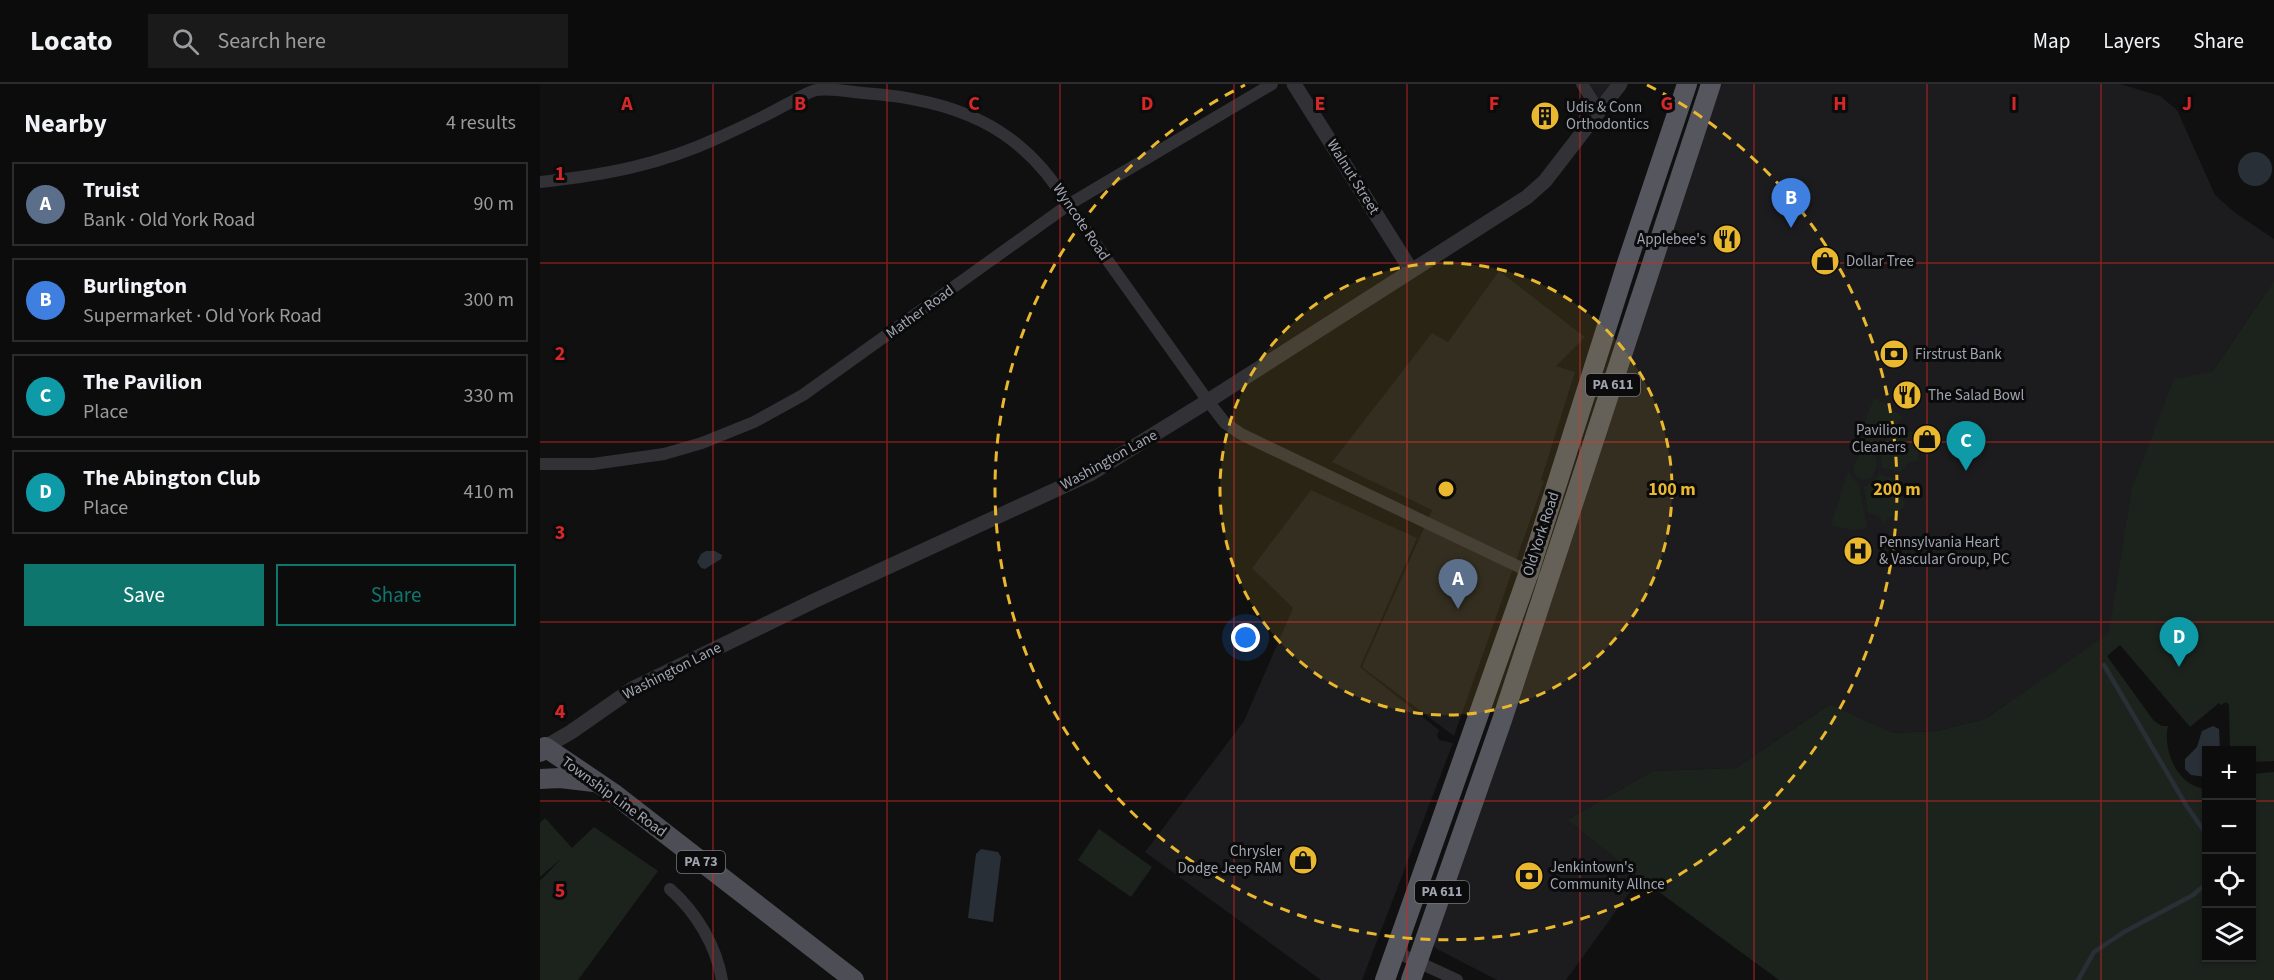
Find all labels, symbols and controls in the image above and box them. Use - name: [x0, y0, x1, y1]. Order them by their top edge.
- search box: [148, 14, 568, 68]
- text: Locato: [30, 21, 112, 61]
- icon: search: [169, 25, 202, 58]
- text: Search here: [217, 25, 326, 57]
- text: Map: [2033, 26, 2070, 56]
- text: Layers: [2103, 26, 2160, 56]
- text: Share: [2193, 26, 2244, 56]
- text: A: [620, 90, 633, 118]
- text: B: [794, 90, 806, 118]
- text: C: [968, 90, 980, 118]
- text: D: [1141, 90, 1153, 118]
- text: E: [1315, 90, 1325, 118]
- text: F: [1489, 90, 1499, 118]
- text: G: [1661, 90, 1673, 118]
- text: H: [1833, 90, 1847, 118]
- text: I: [2011, 90, 2017, 118]
- text: J: [2182, 90, 2192, 118]
- place label: Udis & Conn Orthodontics: [1566, 97, 1649, 135]
- building icon: Udis & Conn Orthodontics: [1529, 100, 1561, 132]
- text: Nearby: [24, 105, 107, 142]
- text: 4 results: [446, 109, 516, 137]
- street label: Walnut Street: [1322, 135, 1384, 219]
- text: 1: [555, 160, 565, 188]
- text: Truist: [83, 174, 139, 206]
- pin: B: [1772, 178, 1810, 228]
- street label: Wyncote Road: [1047, 179, 1115, 265]
- text: A: [40, 190, 51, 218]
- text: 90 m: [474, 190, 514, 218]
- text: Bank · Old York Road: [83, 206, 255, 234]
- restaurant icon: Applebee's: [1711, 223, 1743, 255]
- place label: Applebee's: [1637, 229, 1706, 250]
- shop icon: Dollar Tree: [1809, 245, 1841, 277]
- place label: Dollar Tree: [1846, 251, 1914, 272]
- text: Burlington: [83, 270, 187, 302]
- street label: Mather Road: [882, 280, 958, 344]
- text: B: [39, 286, 52, 314]
- text: 300 m: [464, 286, 514, 314]
- text: Supermarket · Old York Road: [83, 302, 322, 330]
- bank icon: Firstrust Bank: [1878, 338, 1910, 370]
- text: 2: [555, 340, 565, 368]
- place label: Firstrust Bank: [1915, 344, 2002, 365]
- text: The Pavilion: [83, 366, 202, 398]
- road number: PA 611: [1586, 374, 1640, 396]
- restaurant icon: The Salad Bowl: [1891, 379, 1923, 411]
- text: C: [40, 382, 51, 410]
- text: 330 m: [464, 382, 514, 410]
- place label: The Salad Bowl: [1928, 385, 2025, 406]
- text: Place: [83, 398, 128, 426]
- place label: Pavilion Cleaners: [1852, 420, 1906, 458]
- pin: C: [1946, 422, 1986, 471]
- shop icon: Pavilion Cleaners: [1911, 423, 1943, 455]
- street label: Washington Lane: [1057, 425, 1161, 495]
- text: The Abington Club: [83, 462, 261, 494]
- text: 100 m: [1648, 477, 1696, 502]
- text: 200 m: [1873, 477, 1921, 502]
- text: D: [39, 478, 52, 506]
- text: 410 m: [464, 478, 514, 506]
- centre of rings: [1436, 479, 1456, 499]
- street label: Old York Road: [1517, 489, 1565, 579]
- text: Place: [83, 494, 128, 522]
- text: 3: [555, 519, 565, 547]
- place label: Pennsylvania Heart & Vascular Group, PC: [1879, 532, 2010, 570]
- hospital icon: Pennsylvania Heart & Vascular Group, PC: [1842, 535, 1874, 567]
- pin: A: [1438, 560, 1478, 609]
- button: Save: [24, 564, 264, 626]
- button: Share: [276, 564, 516, 626]
- pin: D: [2160, 618, 2198, 667]
- your location: [1231, 623, 1260, 652]
- street label: Washington Lane: [619, 637, 725, 705]
- text: 4: [555, 698, 566, 726]
- map controls: [2202, 746, 2256, 962]
- button: +: [2202, 746, 2256, 800]
- street label: Township Line Road: [557, 752, 671, 842]
- button: −: [2202, 800, 2256, 854]
- place label: Chrysler Dodge Jeep RAM: [1178, 841, 1283, 879]
- shop icon: Chrysler Dodge Jeep RAM: [1287, 844, 1319, 876]
- road number: PA 73: [677, 851, 725, 873]
- button: locate: [2202, 854, 2256, 908]
- place label: Jenkintown's Community Allnce: [1550, 857, 1665, 895]
- bank icon: Jenkintown's Community Allnce: [1513, 860, 1545, 892]
- text: 5: [555, 877, 565, 905]
- road number: PA 611: [1415, 881, 1469, 903]
- button: layers: [2202, 908, 2256, 962]

